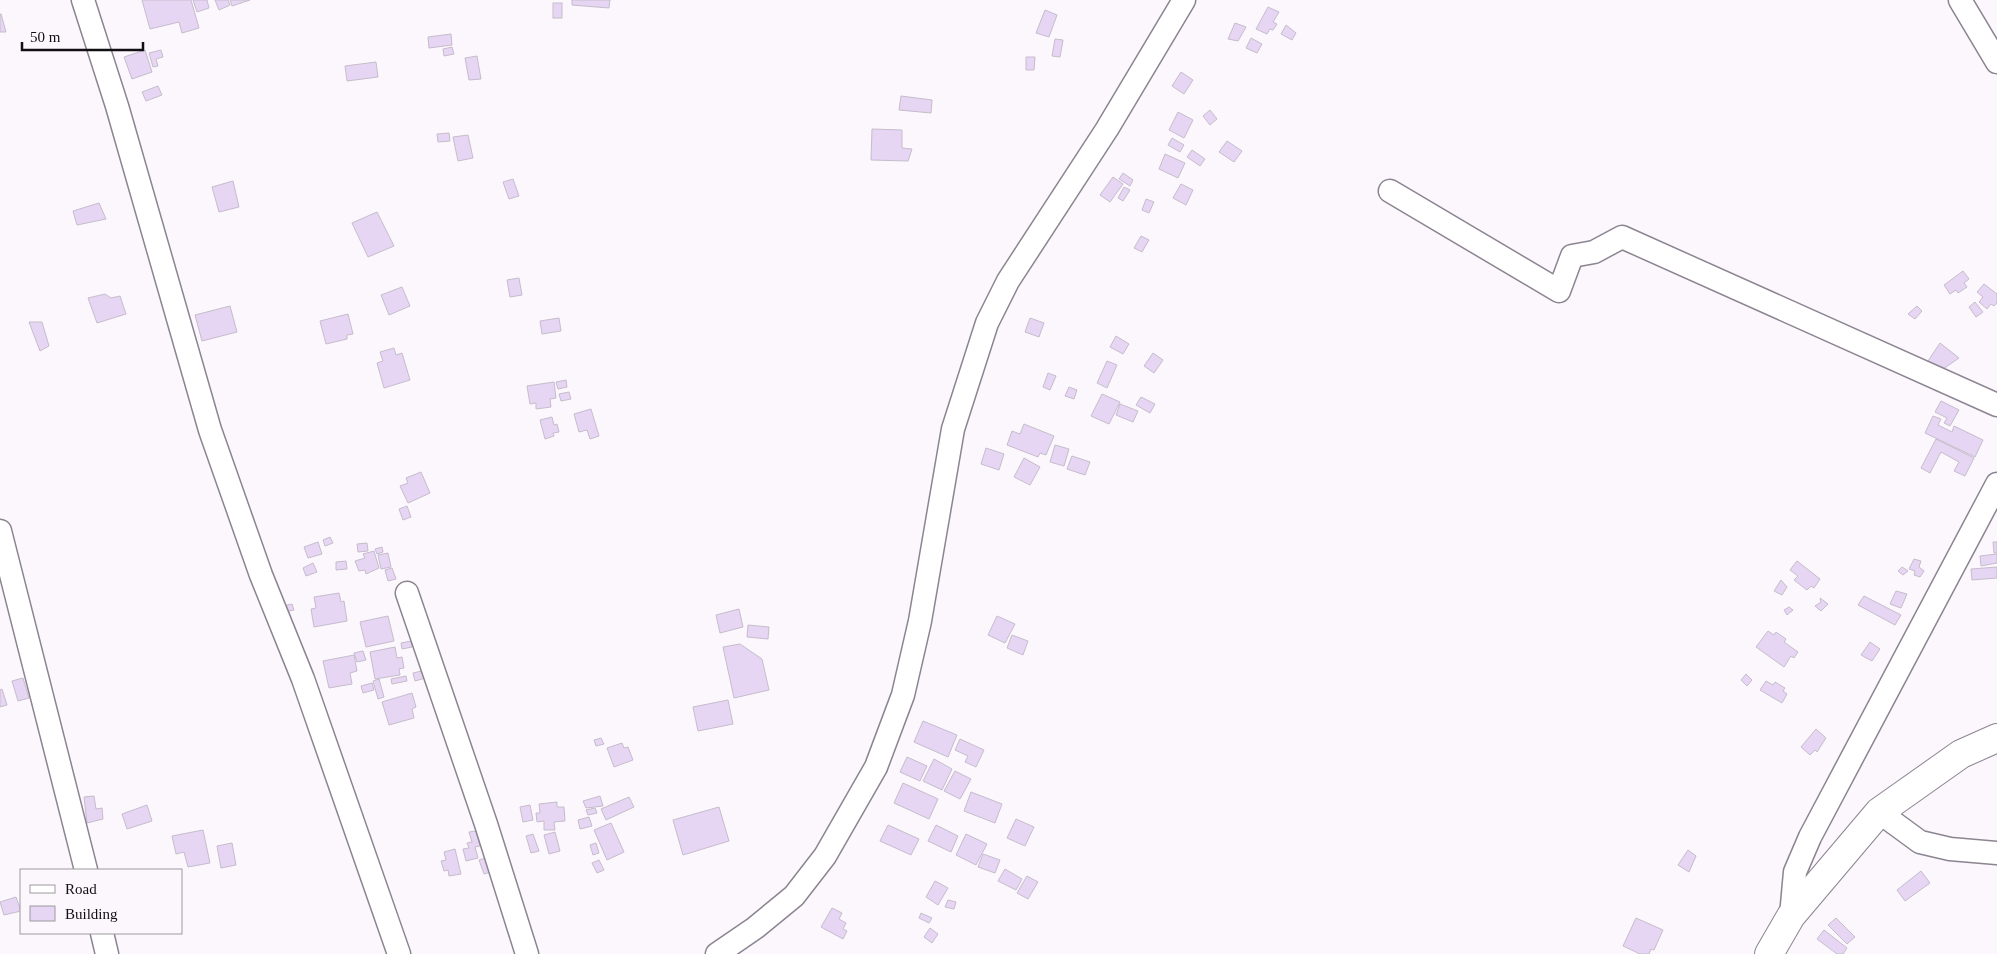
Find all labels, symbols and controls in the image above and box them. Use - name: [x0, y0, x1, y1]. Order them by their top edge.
- scale bar: [22, 20, 144, 52]
- text: 50 m: [30, 29, 61, 45]
- legend: [20, 869, 182, 934]
- text: Road: [65, 881, 97, 897]
- text: Building: [65, 906, 118, 922]

